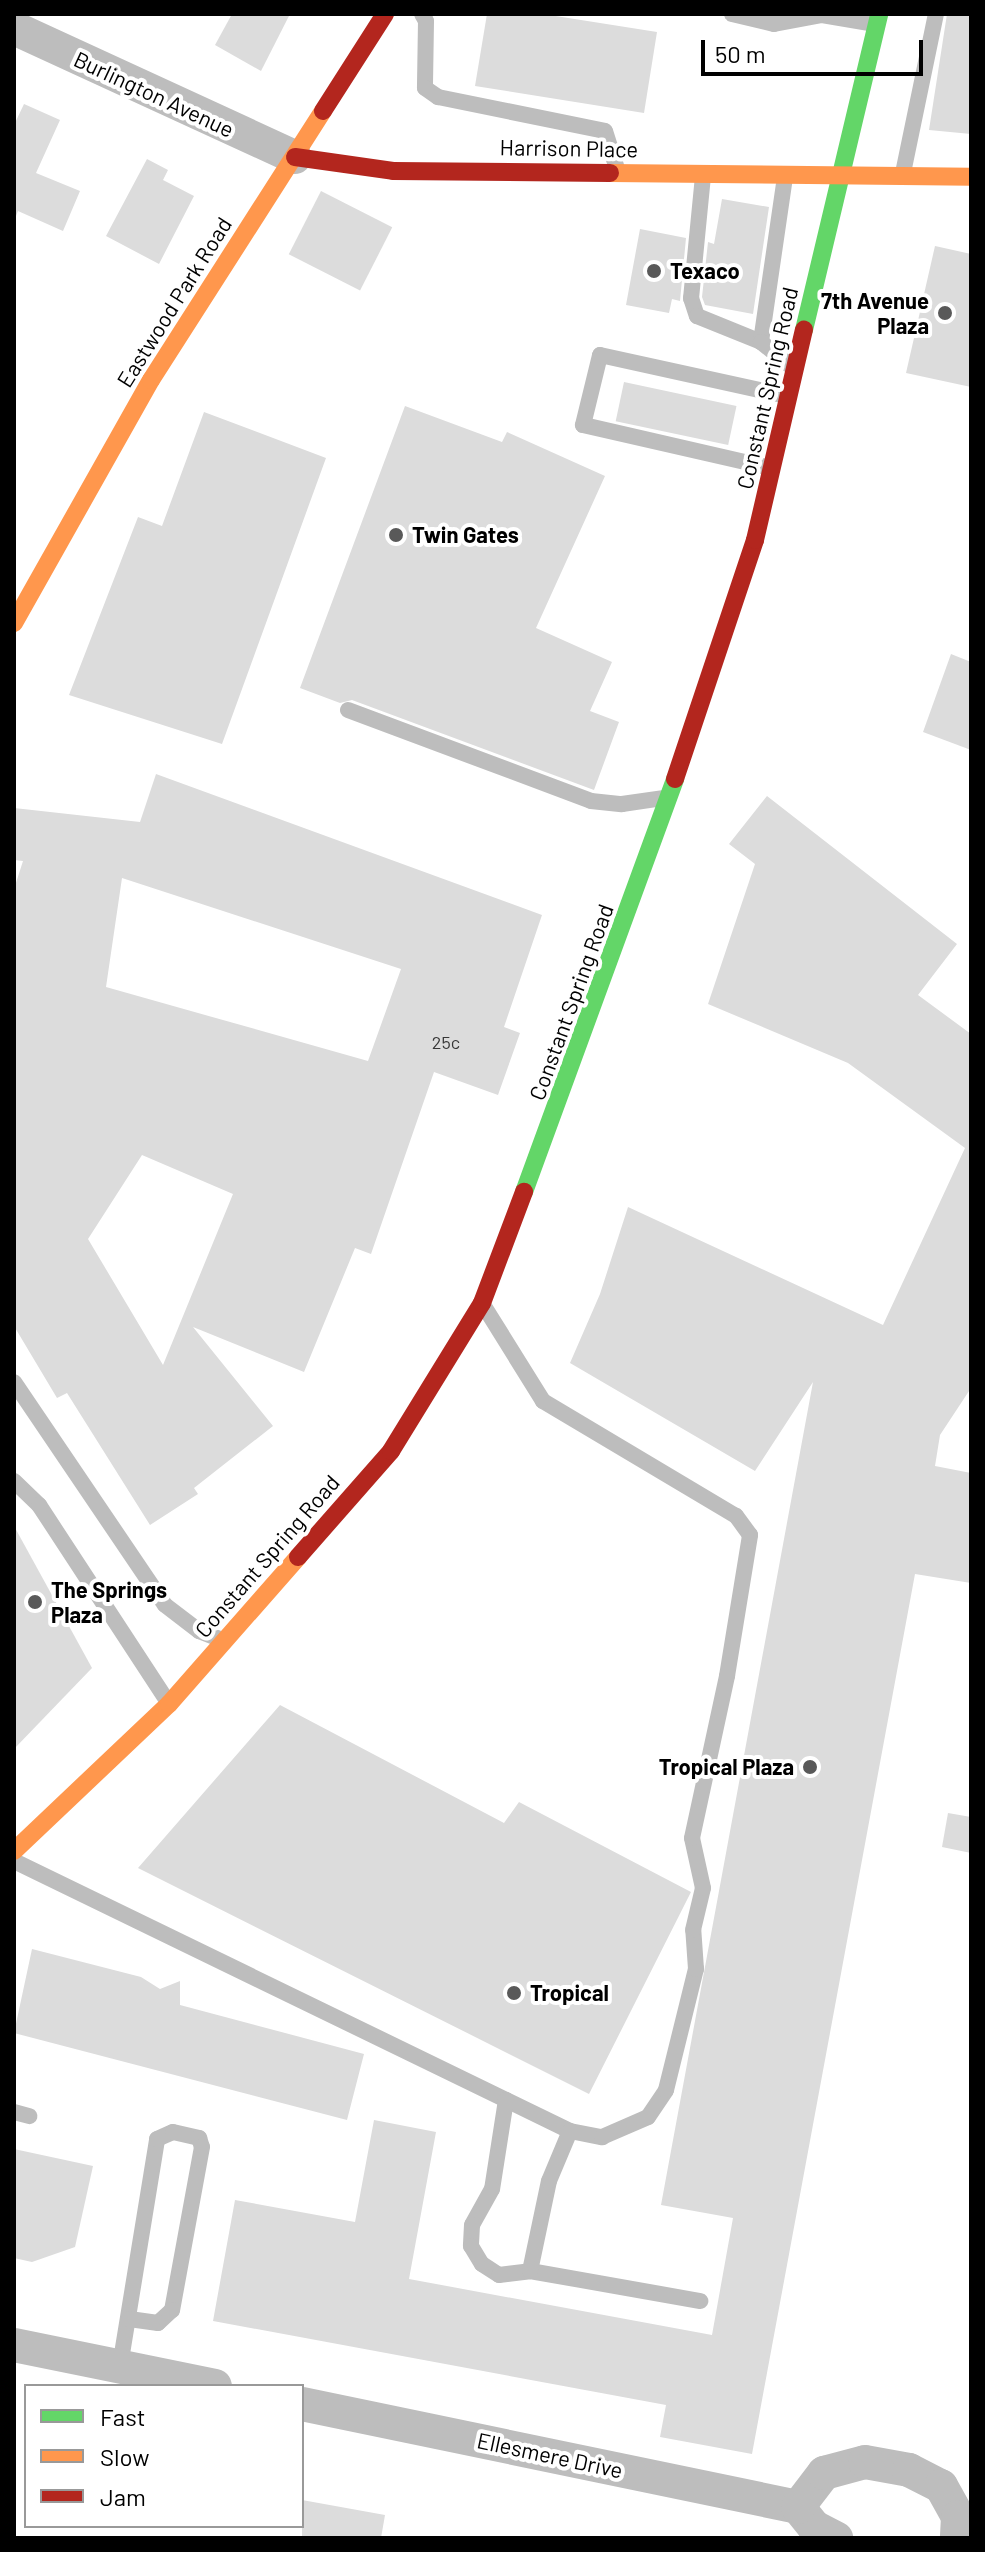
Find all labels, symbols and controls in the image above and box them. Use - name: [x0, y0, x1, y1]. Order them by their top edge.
- scale bar: [705, 24, 927, 74]
- text: 50 m: [715, 39, 766, 68]
- street label: Burlington Avenue: [70, 45, 238, 143]
- street label: Harrison Place: [500, 134, 638, 162]
- street label: Eastwood Park Road: [111, 212, 237, 392]
- place label: Texaco: [670, 258, 740, 284]
- marker: Texaco: [645, 262, 663, 280]
- street label: Constant Spring Road: [731, 284, 803, 492]
- place label: 7th Avenue Plaza: [821, 287, 929, 338]
- marker: 7th Avenue Plaza: [936, 304, 954, 322]
- place label: Twin Gates: [412, 522, 519, 548]
- marker: Twin Gates: [387, 526, 405, 544]
- street label: Constant Spring Road: [523, 900, 619, 1104]
- house number: 25c: [432, 1031, 460, 1053]
- street label: Constant Spring Road: [189, 1469, 345, 1643]
- place label: The Springs Plaza: [51, 1576, 167, 1628]
- marker: The Springs Plaza: [26, 1593, 44, 1611]
- place label: Tropical Plaza: [659, 1754, 794, 1780]
- marker: Tropical Plaza: [801, 1758, 819, 1776]
- place label: Tropical: [530, 1980, 609, 2006]
- marker: Tropical: [505, 1984, 523, 2002]
- legend: [24, 2384, 304, 2528]
- text: Fast: [100, 2402, 145, 2431]
- street label: Ellesmere Drive: [475, 2427, 625, 2483]
- text: Slow: [100, 2442, 149, 2471]
- text: Jam: [100, 2482, 146, 2511]

